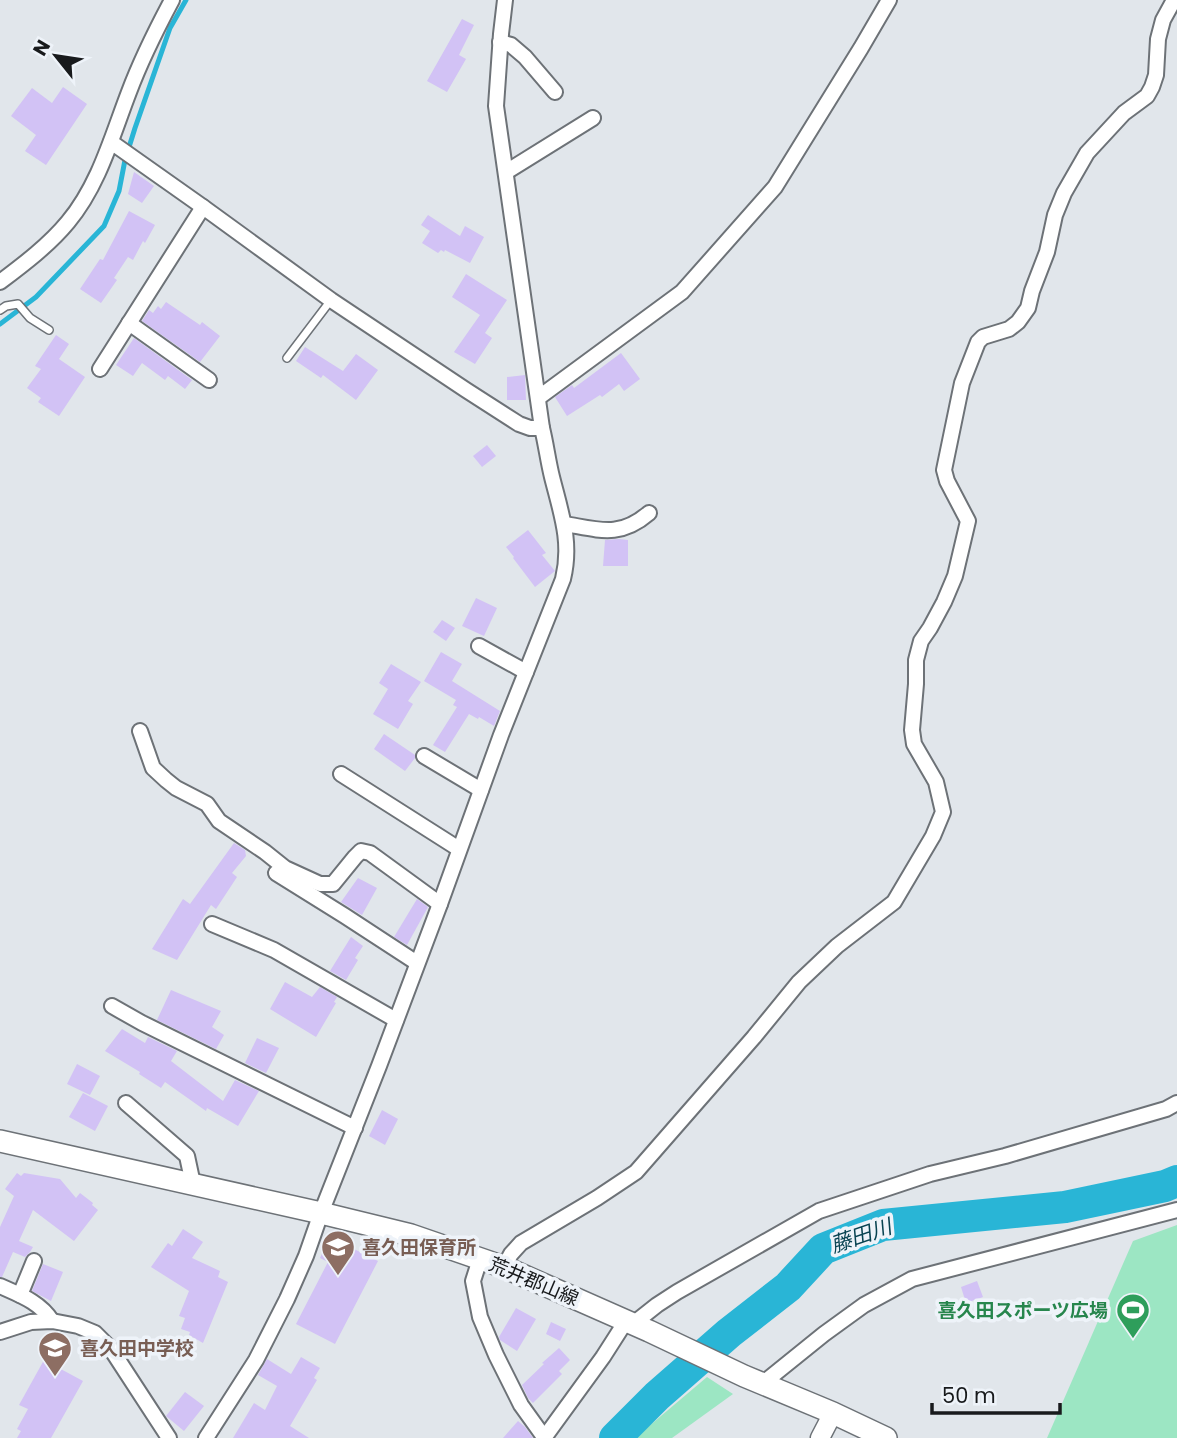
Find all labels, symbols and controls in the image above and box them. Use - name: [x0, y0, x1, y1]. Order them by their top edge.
- north arrow: [21, 21, 91, 91]
- text: N: [26, 35, 57, 61]
- water label: 藤田川: [826, 1211, 897, 1259]
- school or university icon: 喜久田保育所: [319, 1228, 357, 1277]
- place label: 喜久田保育所: [362, 1234, 476, 1261]
- street label: 荒井郡山線: [485, 1250, 583, 1312]
- sports icon: 喜久田スポーツ広場: [1114, 1291, 1152, 1340]
- place label: 喜久田スポーツ広場: [937, 1297, 1108, 1324]
- school or university icon: 喜久田中学校: [36, 1329, 74, 1378]
- place label: 喜久田中学校: [80, 1335, 194, 1362]
- scale bar: [932, 1372, 1060, 1416]
- text: 50 m: [942, 1381, 996, 1410]

